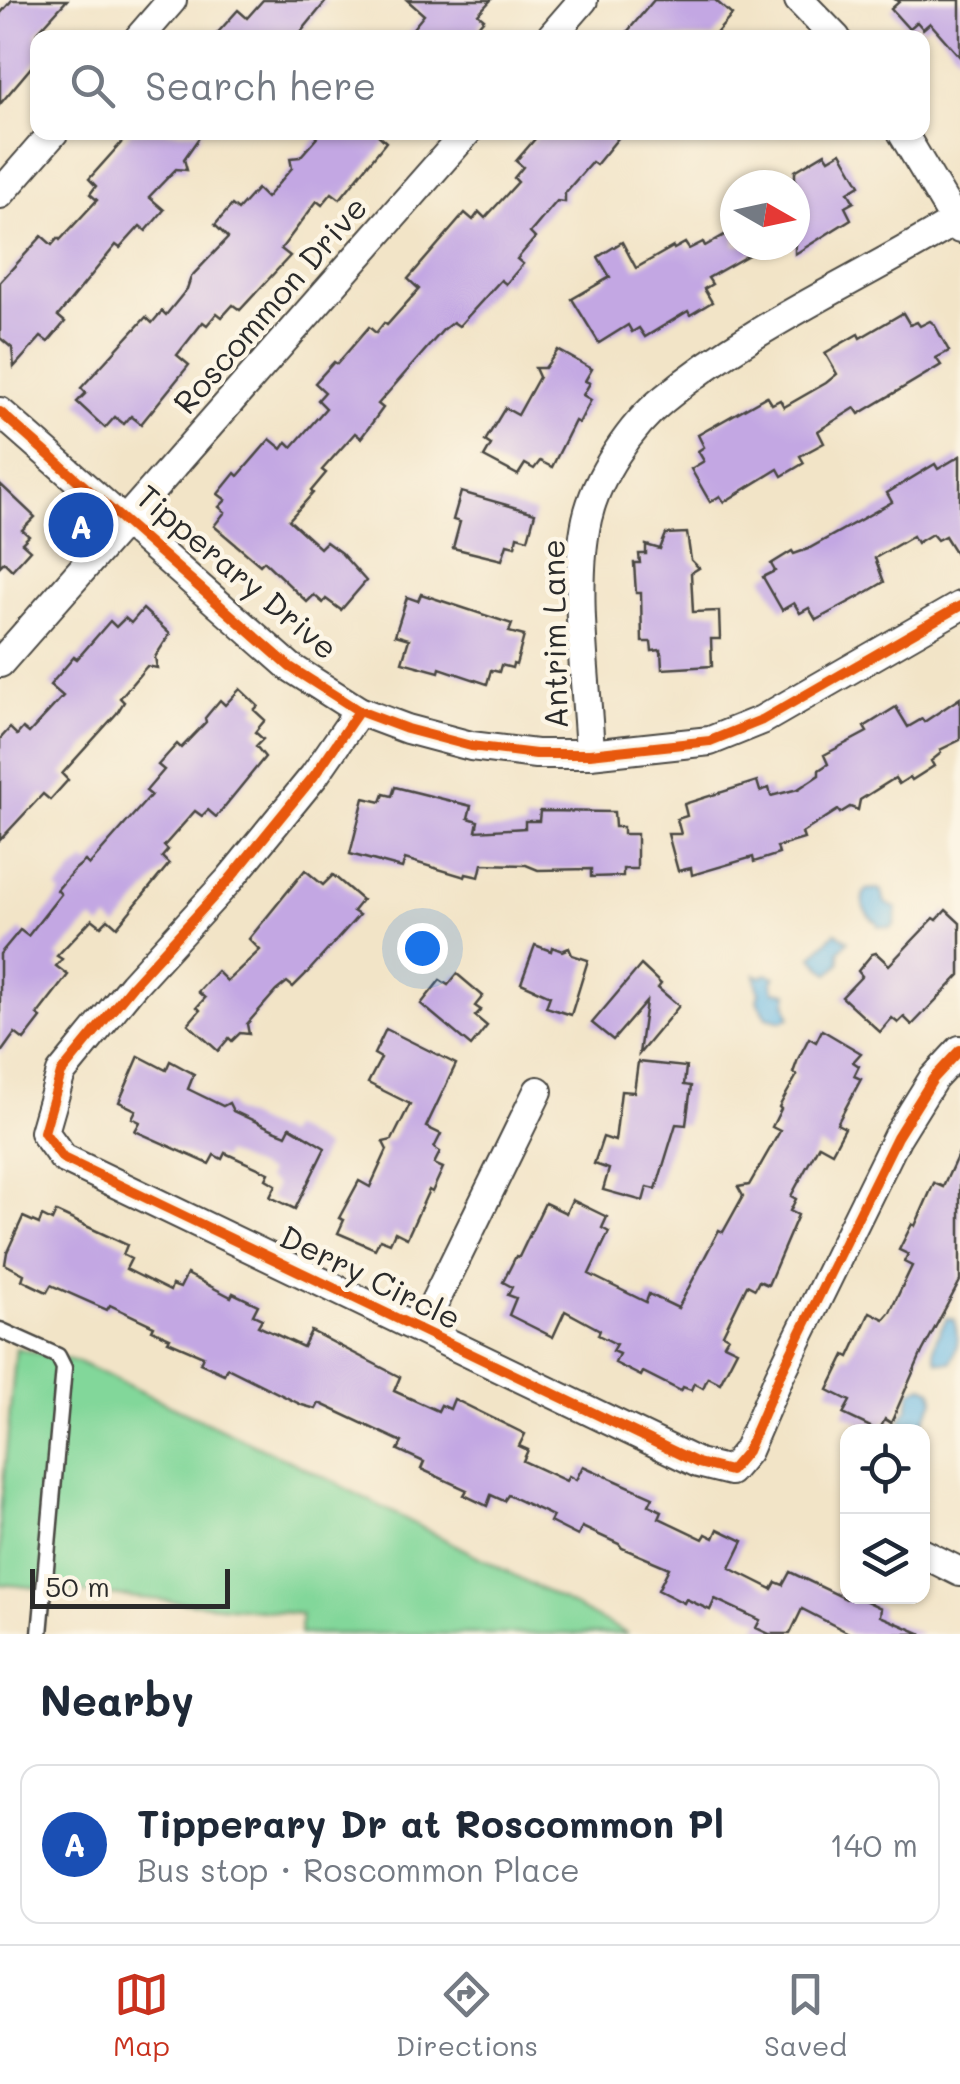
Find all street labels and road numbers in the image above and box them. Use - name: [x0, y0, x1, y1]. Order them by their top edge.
- street label: Roscommon Drive: [163, 186, 375, 422]
- street label: Tipperary Drive: [128, 474, 347, 668]
- street label: Antrim Lane: [530, 539, 576, 729]
- street label: Derry Circle: [273, 1214, 468, 1339]

